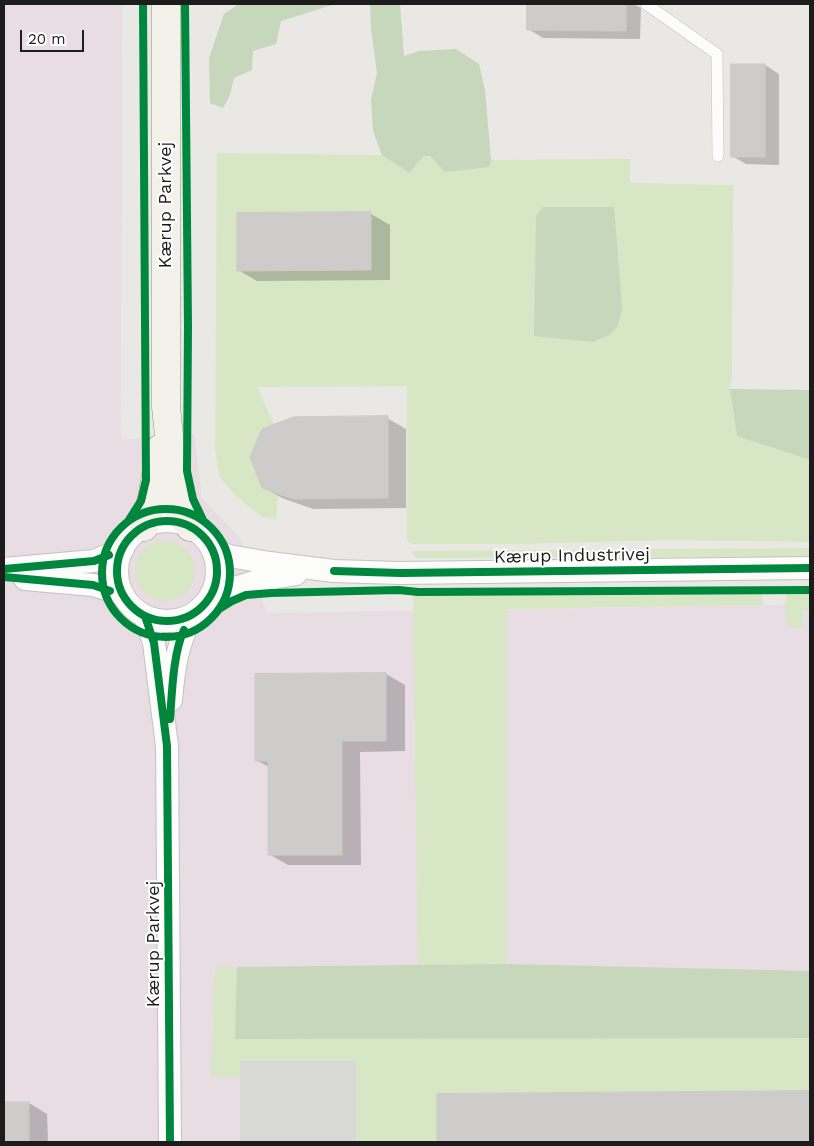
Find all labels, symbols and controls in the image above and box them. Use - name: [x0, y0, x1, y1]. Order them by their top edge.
- scale bar: [22, 20, 86, 52]
- text: 20 m: [28, 30, 66, 48]
- street label: Kærup Parkvej: [155, 142, 177, 268]
- street label: Kærup Industrivej: [494, 544, 650, 568]
- street label: Kærup Parkvej: [143, 881, 165, 1007]

